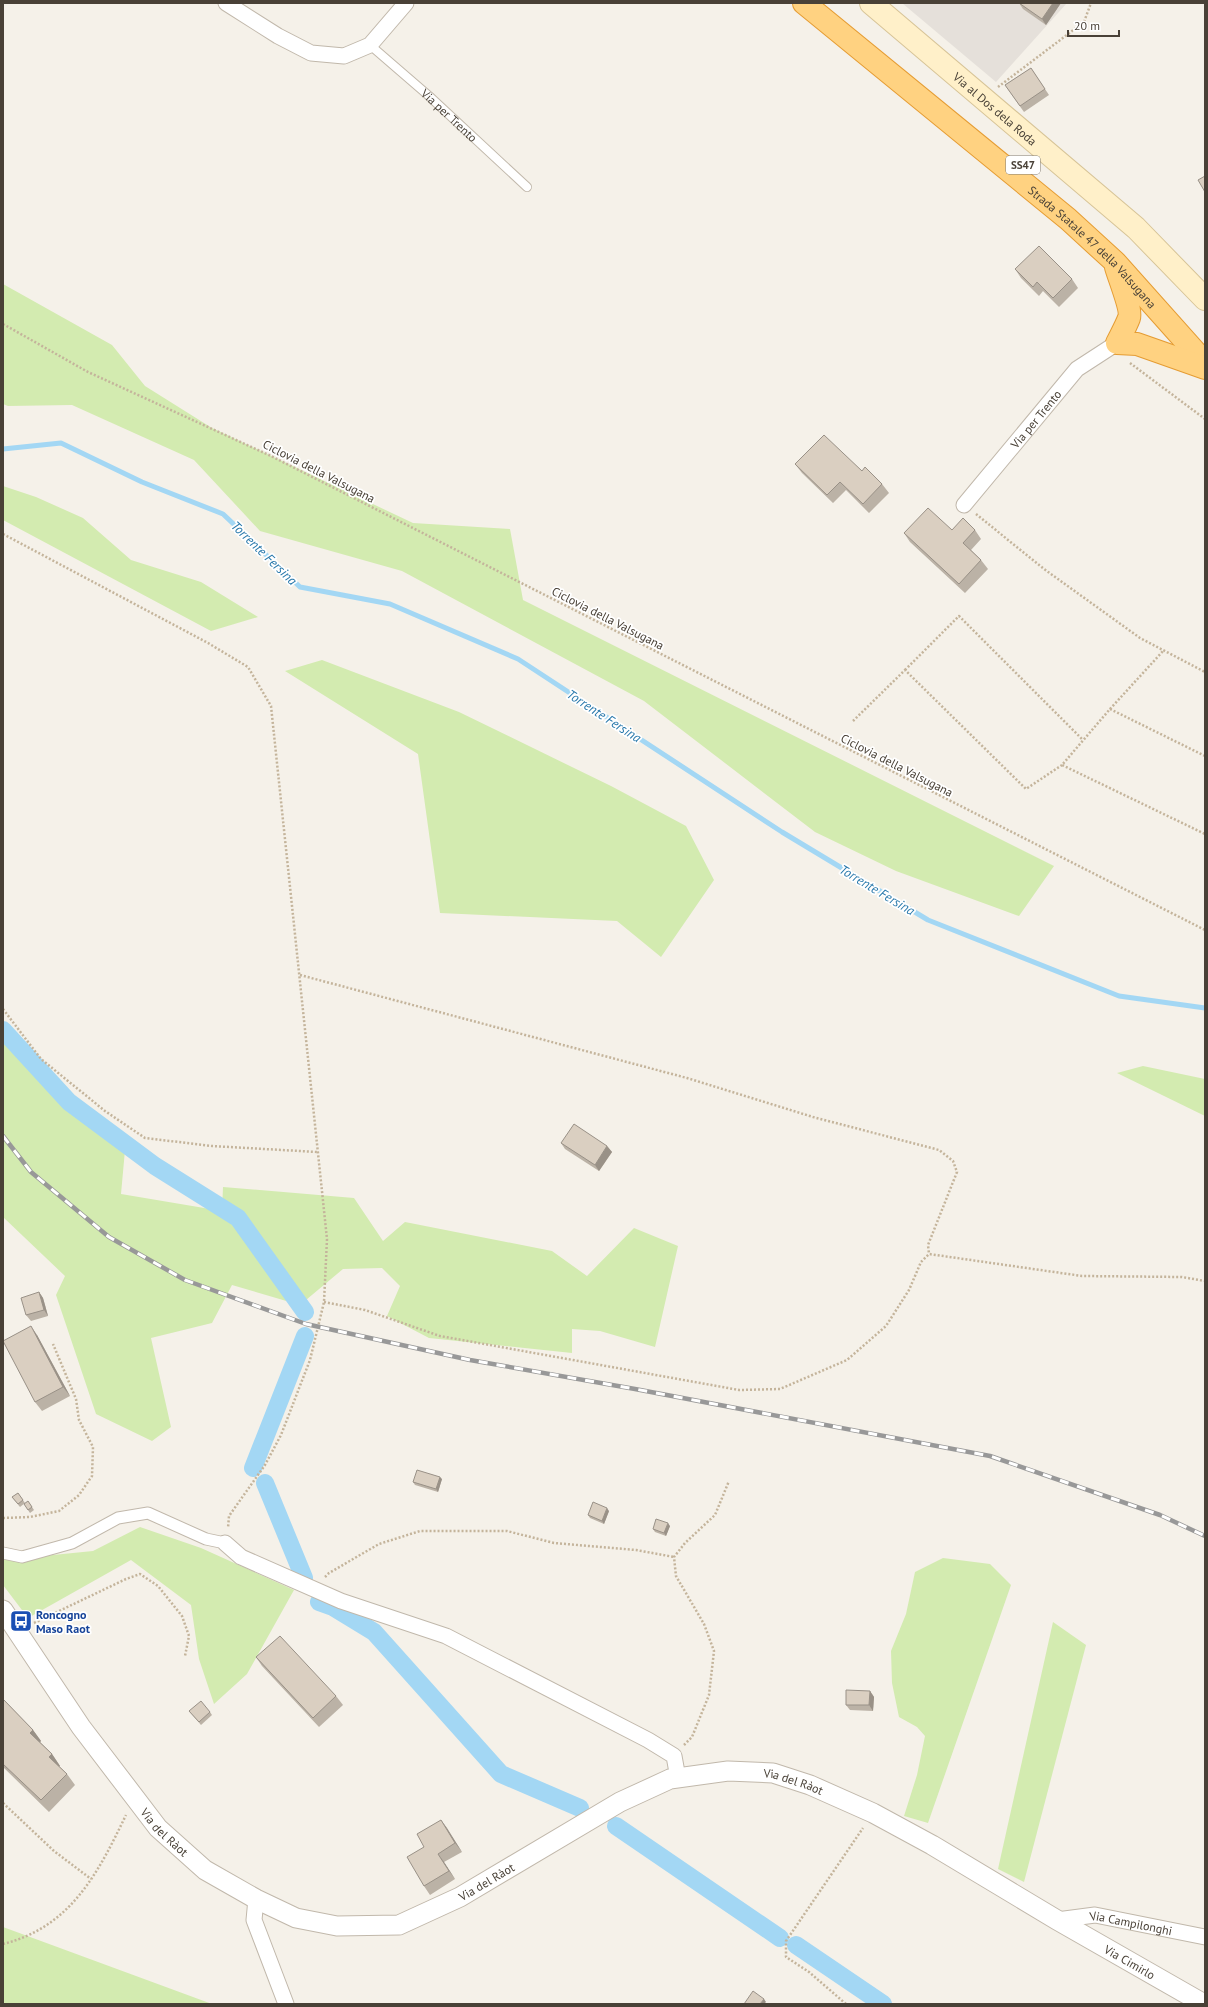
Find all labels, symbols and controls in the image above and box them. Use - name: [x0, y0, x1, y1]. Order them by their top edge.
- scale bar: [1068, 12, 1119, 38]
- text: 20 m: [1074, 18, 1100, 33]
- street label: Via al Dos dela Roda: [950, 68, 1040, 148]
- street label: Via per Trento: [418, 85, 481, 145]
- road number: SS47: [1006, 156, 1040, 174]
- street label: Strada Statale 47 della Valsugana: [1025, 182, 1160, 311]
- street label: Via per Trento: [1006, 387, 1064, 452]
- street label: Ciclovia della Valsugana: [260, 436, 378, 506]
- water label: Torrente Fersina: [227, 517, 301, 589]
- street label: Ciclovia della Valsugana: [549, 583, 667, 653]
- water label: Torrente Fersina: [564, 686, 645, 747]
- street label: Ciclovia della Valsugana: [838, 730, 956, 800]
- water label: Torrente Fersina: [836, 861, 918, 920]
- place label: Roncogno Maso Raot: [36, 1607, 91, 1636]
- bus stop icon: Roncogno Maso Raot: [8, 1608, 34, 1634]
- street label: Via del Ràot: [762, 1765, 826, 1798]
- street label: Via del Ràot: [137, 1804, 192, 1859]
- street label: Via del Ràot: [455, 1859, 517, 1904]
- street label: Via Campilonghi: [1088, 1907, 1174, 1938]
- street label: Via Cimirlo: [1101, 1941, 1158, 1982]

